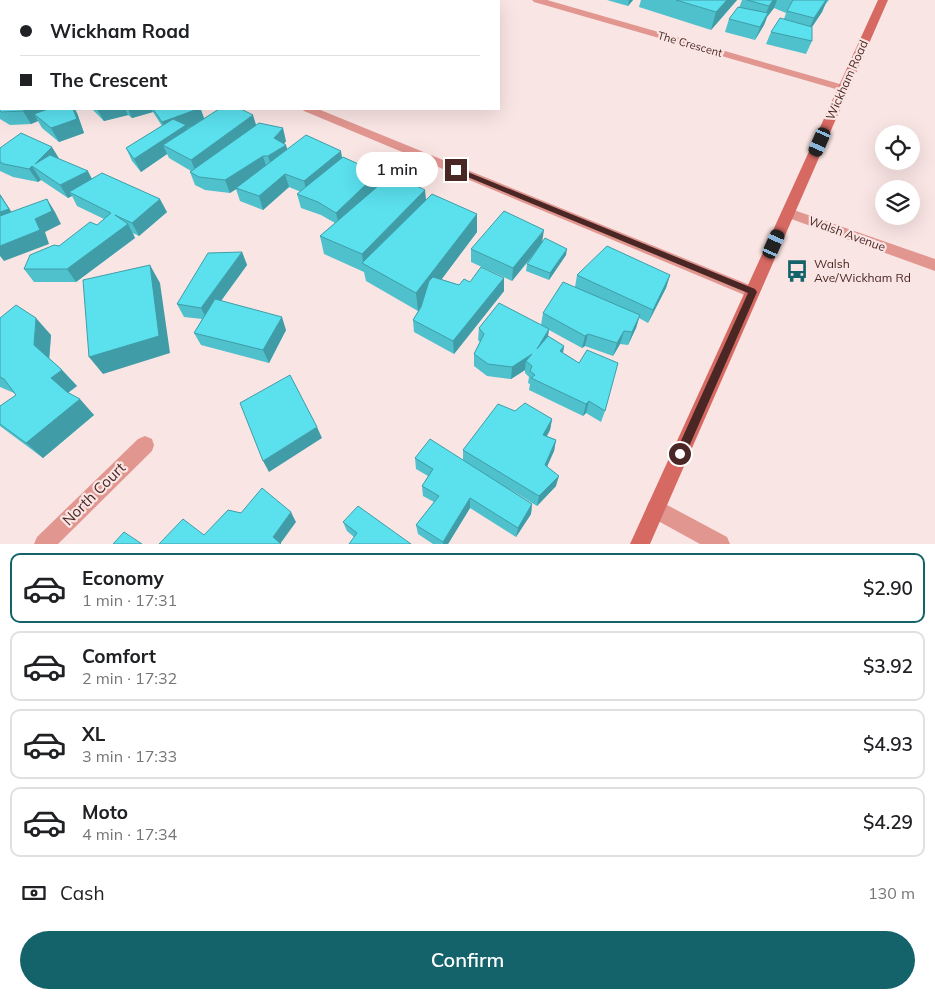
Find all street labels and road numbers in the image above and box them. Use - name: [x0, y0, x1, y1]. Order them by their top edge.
- street label: The Crescent: [656, 28, 724, 60]
- street label: Wickham Road: [822, 38, 871, 122]
- street label: Walsh Avenue: [807, 213, 888, 254]
- street label: North Court: [58, 458, 129, 529]

